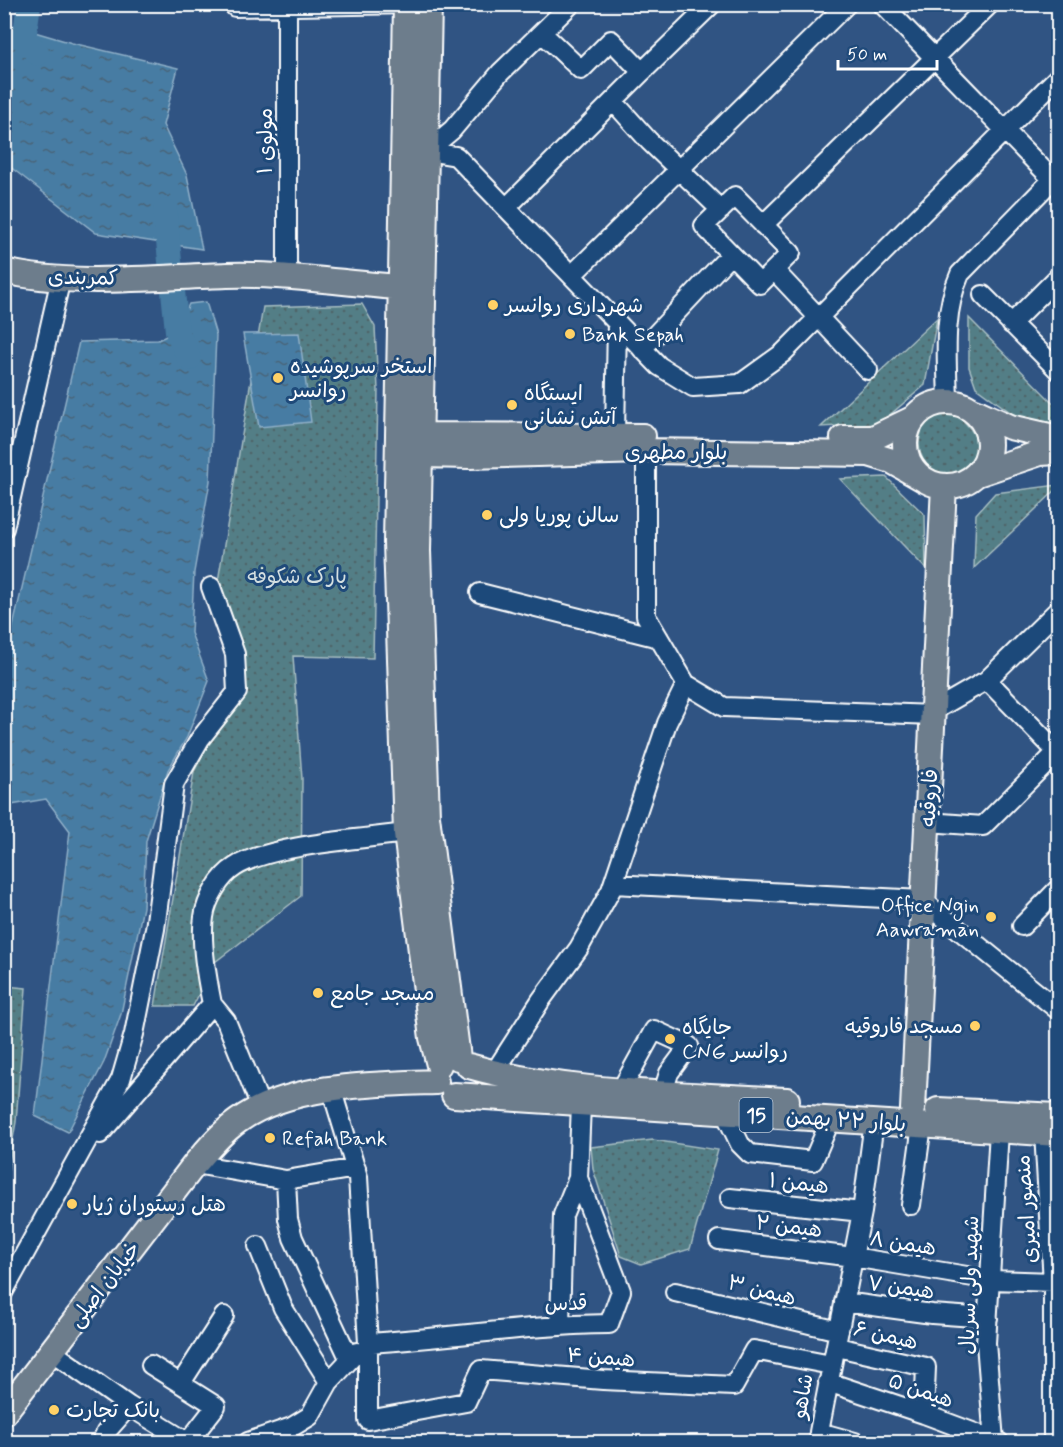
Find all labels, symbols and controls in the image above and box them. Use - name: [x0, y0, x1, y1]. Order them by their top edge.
- scale bar: [838, 33, 937, 71]
- text: 50 m: [847, 43, 887, 67]
- street label: مولوی ۱: [252, 108, 280, 174]
- street label: کمربندی: [48, 263, 118, 293]
- place label: شهرداری روانسر: [503, 292, 643, 320]
- marker: شهرداری روانسر: [486, 298, 500, 312]
- place label: Bank Sepah: [582, 321, 684, 349]
- marker: Bank Sepah: [563, 327, 577, 341]
- place label: استخر سرپوشیده روانسر: [288, 353, 432, 405]
- marker: استخر سرپوشیده روانسر: [271, 371, 285, 385]
- place label: ایستگاه آتش نشانی: [524, 380, 617, 432]
- marker: ایستگاه آتش نشانی: [505, 398, 519, 412]
- street label: بلوار مطهری: [625, 439, 727, 467]
- place label: سالن پوریا ولی: [499, 502, 619, 530]
- marker: سالن پوریا ولی: [480, 508, 494, 522]
- park label: پارک شکوفه: [247, 563, 347, 591]
- street label: فاروقیه: [914, 768, 946, 828]
- place label: Office Ngin Aawraman: [876, 892, 979, 944]
- marker: Office Ngin Aawraman: [984, 910, 998, 924]
- place label: مسجد جامع: [330, 980, 434, 1008]
- marker: مسجد جامع: [311, 986, 325, 1000]
- place label: مسجد فاروقیه: [845, 1013, 963, 1041]
- place label: جایگاه CNG روانسر: [682, 1014, 788, 1066]
- marker: مسجد فاروقیه: [968, 1019, 982, 1033]
- marker: جایگاه CNG روانسر: [663, 1032, 677, 1046]
- road number: 15: [740, 1098, 772, 1132]
- street label: بلوار ۲۲ بهمن: [785, 1103, 907, 1139]
- place label: Refah Bank: [282, 1125, 387, 1153]
- marker: Refah Bank: [263, 1131, 277, 1145]
- street label: منصور امیری: [1009, 1154, 1045, 1264]
- street label: هیمن ۱: [767, 1167, 830, 1201]
- place label: هتل رستوران ژیار: [82, 1191, 226, 1219]
- marker: هتل رستوران ژیار: [65, 1197, 79, 1211]
- street label: هیمن ۲: [754, 1209, 824, 1245]
- street label: شهید ولی سریال: [954, 1215, 986, 1355]
- street label: هیمن ۸: [867, 1225, 938, 1263]
- street label: خیابان اصلی: [62, 1236, 147, 1333]
- street label: هیمن ۳: [725, 1269, 799, 1313]
- street label: هیمن ۷: [866, 1269, 936, 1307]
- street label: قدس: [544, 1289, 588, 1319]
- street label: هیمن ۶: [851, 1315, 921, 1357]
- street label: هیمن ۴: [566, 1342, 636, 1374]
- street label: هیمن ۵: [884, 1367, 957, 1415]
- street label: شاهو: [785, 1372, 821, 1423]
- place label: بانک تجارت: [66, 1397, 160, 1425]
- marker: بانک تجارت: [47, 1403, 61, 1417]

